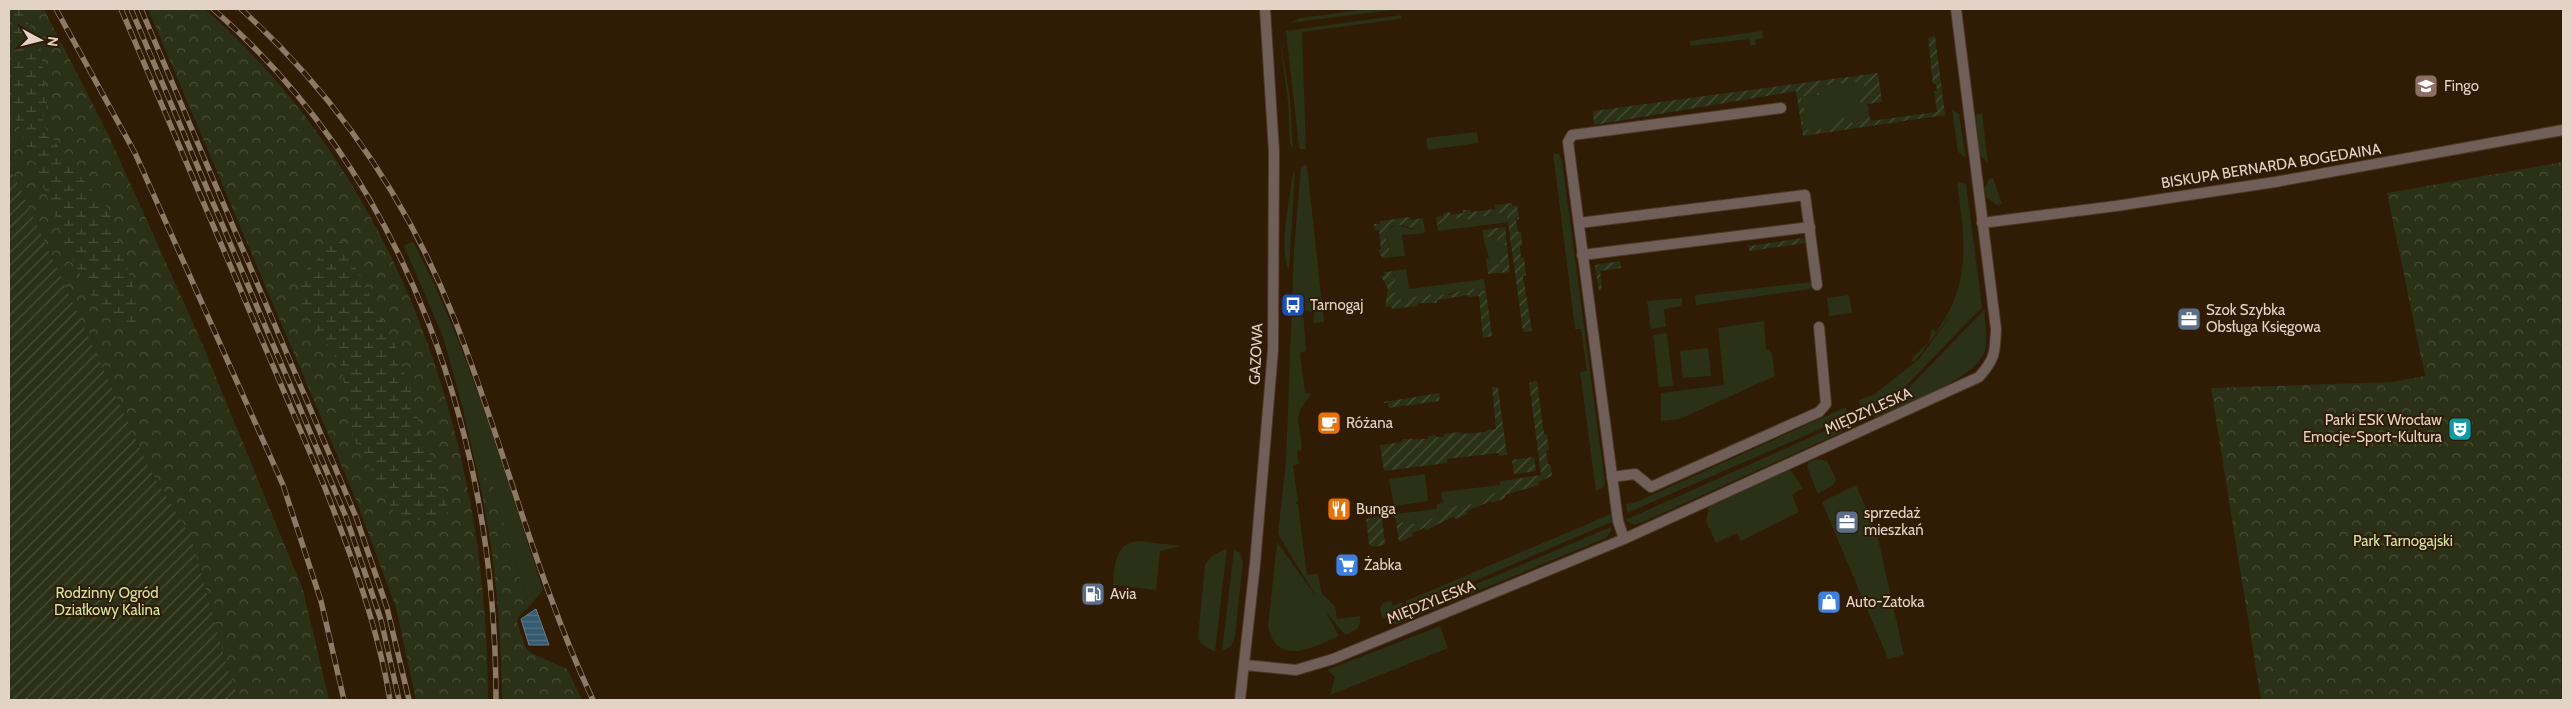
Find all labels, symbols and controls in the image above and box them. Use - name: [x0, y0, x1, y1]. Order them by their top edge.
- north arrow: [15, 15, 65, 65]
- text: N: [43, 36, 62, 48]
- school or university icon: Fingo: [2413, 73, 2439, 99]
- place label: Fingo: [2444, 77, 2479, 95]
- street label: BISKUPA BERNARDA BOGEDAINA: [2160, 140, 2383, 192]
- bus stop icon: Tarnogaj: [1280, 292, 1306, 318]
- place label: Tarnogaj: [1310, 296, 1364, 314]
- place label: Szok Szybka Obsługa Księgowa: [2206, 301, 2321, 336]
- office icon: Szok Szybka Obsługa Księgowa: [2176, 306, 2202, 332]
- street label: GAZOWA: [1245, 322, 1267, 385]
- street label: MIĘDZYLESKA: [1821, 383, 1915, 438]
- cafe icon: Różana: [1316, 410, 1342, 436]
- place label: Parki ESK Wrocław Emocje-Sport-Kultura: [2303, 411, 2443, 446]
- place label: Różana: [1346, 414, 1394, 432]
- theatre icon: Parki ESK Wrocław Emocje-Sport-Kultura: [2447, 416, 2473, 442]
- restaurant icon: Bunga: [1326, 496, 1352, 522]
- place label: Bunga: [1356, 500, 1397, 518]
- place label: sprzedaż mieszkań: [1864, 504, 1924, 539]
- office icon: sprzedaż mieszkań: [1834, 509, 1860, 535]
- park label: Park Tarnogajski: [2353, 532, 2453, 550]
- supermarket icon: Żabka: [1334, 552, 1360, 578]
- place label: Żabka: [1364, 555, 1402, 574]
- street label: MIĘDZYLESKA: [1384, 576, 1479, 628]
- fuel station icon: Avia: [1080, 581, 1106, 607]
- park label: Rodzinny Ogród Działkowy Kalina: [54, 584, 161, 619]
- place label: Avia: [1110, 585, 1137, 603]
- shop icon: Auto-Zatoka: [1816, 589, 1842, 615]
- place label: Auto-Zatoka: [1846, 593, 1925, 611]

